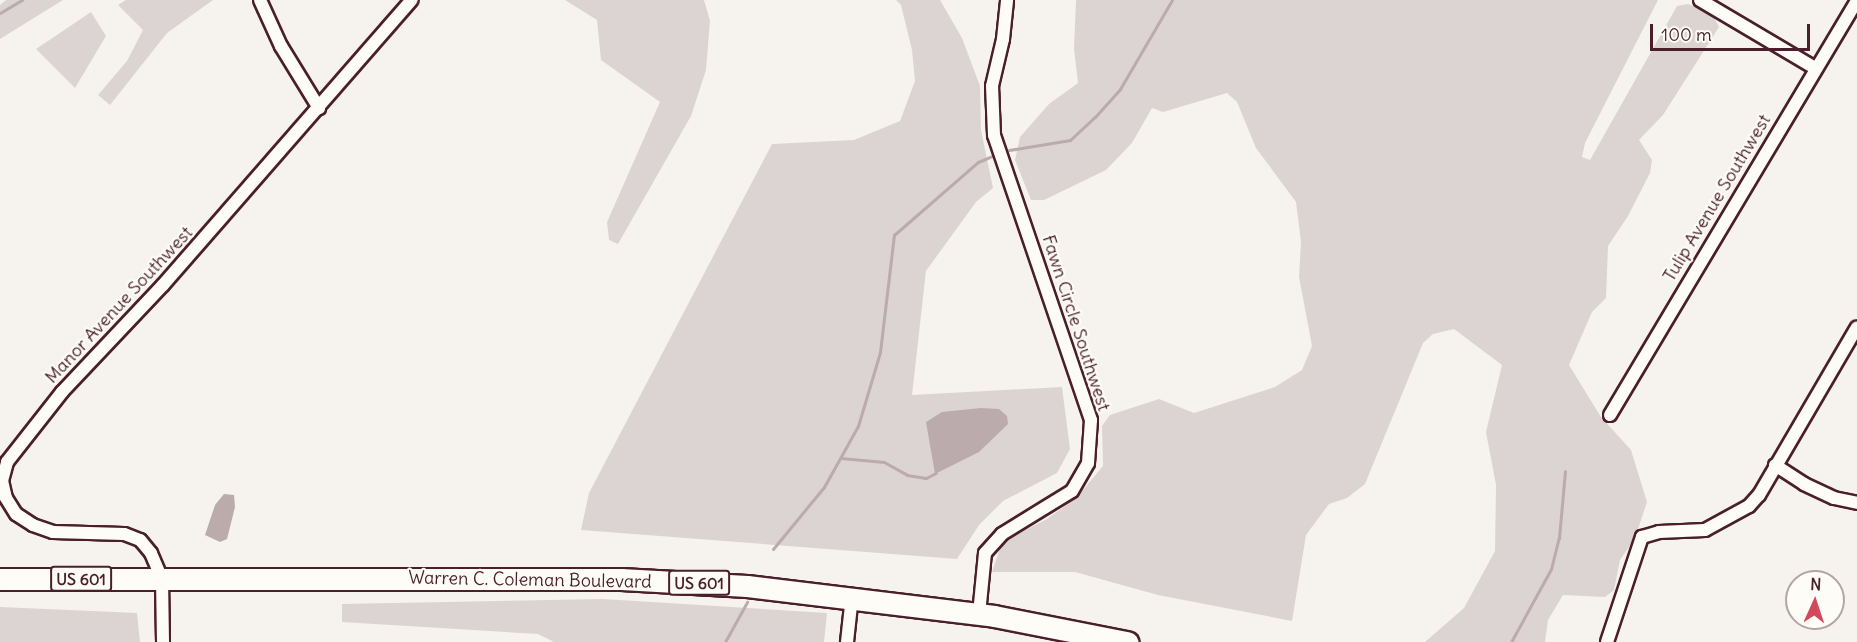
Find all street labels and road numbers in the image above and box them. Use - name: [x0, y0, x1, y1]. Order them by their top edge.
- street label: Tulip Avenue Southwest: [1659, 111, 1775, 285]
- street label: Manor Avenue Southwest: [41, 222, 197, 388]
- street label: Fawn Circle Southwest: [1037, 232, 1115, 414]
- road number: US 601: [50, 566, 112, 592]
- street label: Warren C. Coleman Boulevard: [408, 567, 652, 593]
- road number: US 601: [668, 570, 730, 596]

